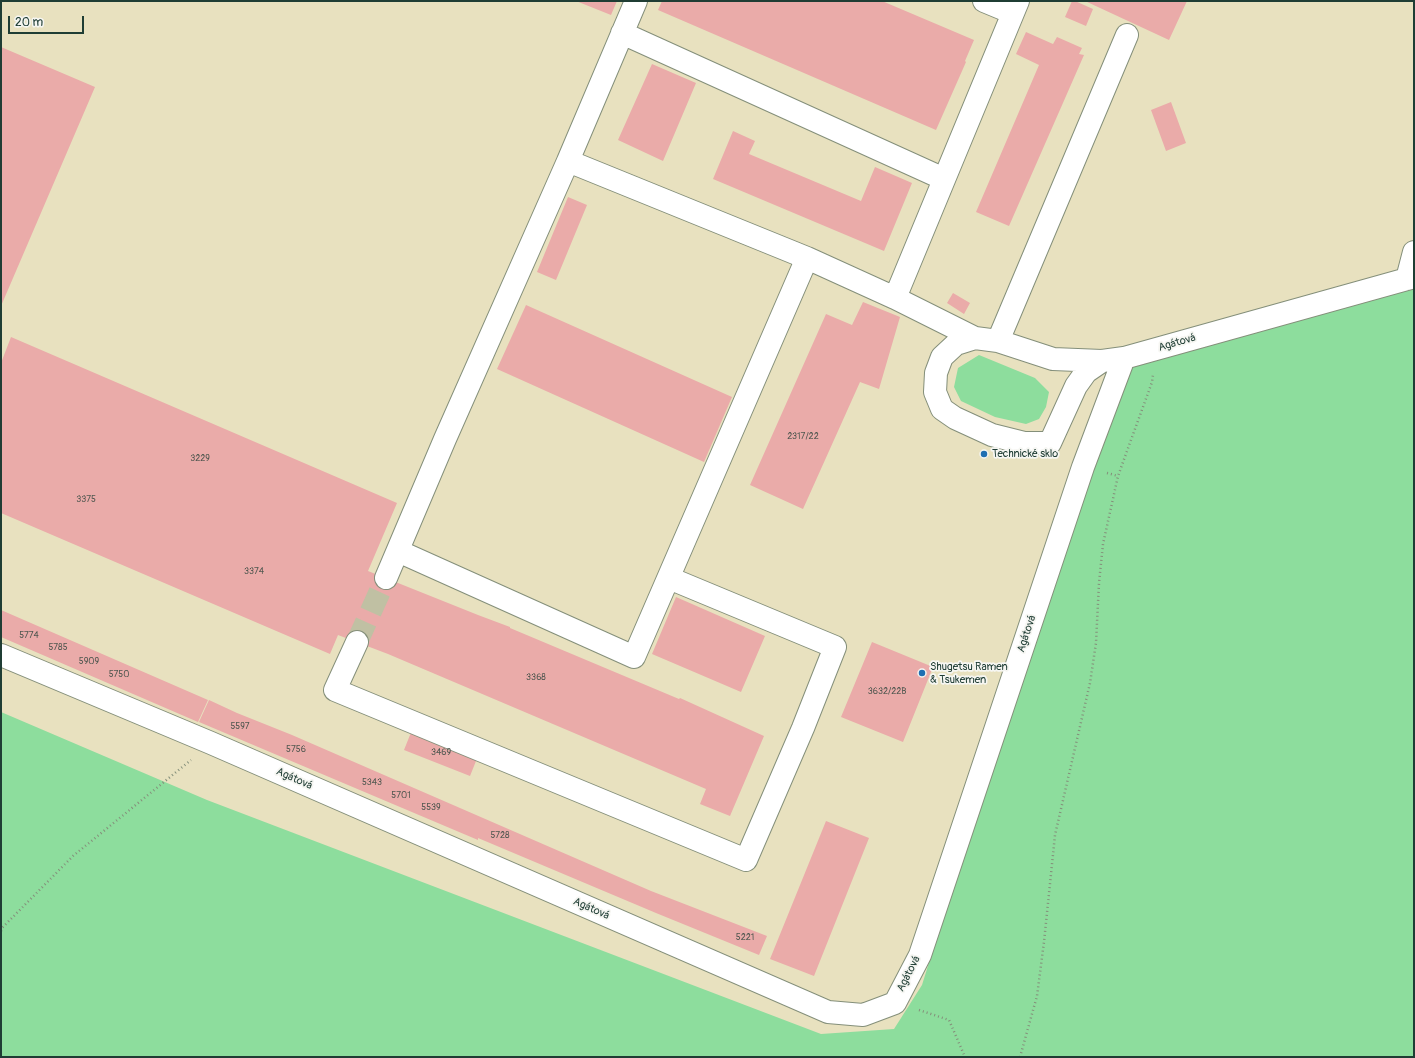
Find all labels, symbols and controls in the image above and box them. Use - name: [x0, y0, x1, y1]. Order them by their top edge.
- scale bar: [10, 8, 86, 34]
- text: 20 m: [15, 15, 43, 30]
- street label: Agátová: [1157, 331, 1197, 355]
- house number: 2317/22: [787, 432, 819, 442]
- place label: Technické sklo: [992, 447, 1058, 461]
- marker: Technické sklo: [979, 449, 989, 459]
- house number: 3229: [190, 454, 210, 464]
- house number: 3375: [76, 495, 96, 505]
- house number: 3374: [244, 567, 264, 577]
- street label: Agátová: [1015, 614, 1039, 654]
- house number: 5774: [19, 631, 39, 641]
- house number: 5785: [48, 643, 68, 653]
- house number: 5909: [79, 657, 99, 667]
- place label: Shugetsu Ramen & Tsukemen: [930, 660, 1008, 686]
- marker: Shugetsu Ramen & Tsukemen: [917, 668, 927, 678]
- house number: 5750: [109, 670, 129, 680]
- house number: 3368: [526, 673, 546, 683]
- house number: 3632/22B: [868, 687, 906, 697]
- house number: 5597: [230, 722, 250, 732]
- house number: 5756: [286, 745, 306, 755]
- house number: 3469: [431, 748, 451, 758]
- street label: Agátová: [274, 765, 314, 793]
- house number: 5343: [362, 778, 382, 788]
- house number: 5701: [391, 791, 411, 801]
- house number: 5539: [421, 803, 441, 813]
- house number: 5728: [490, 831, 510, 841]
- street label: Agátová: [571, 895, 611, 923]
- house number: 5221: [736, 933, 754, 943]
- street label: Agátová: [894, 954, 924, 994]

